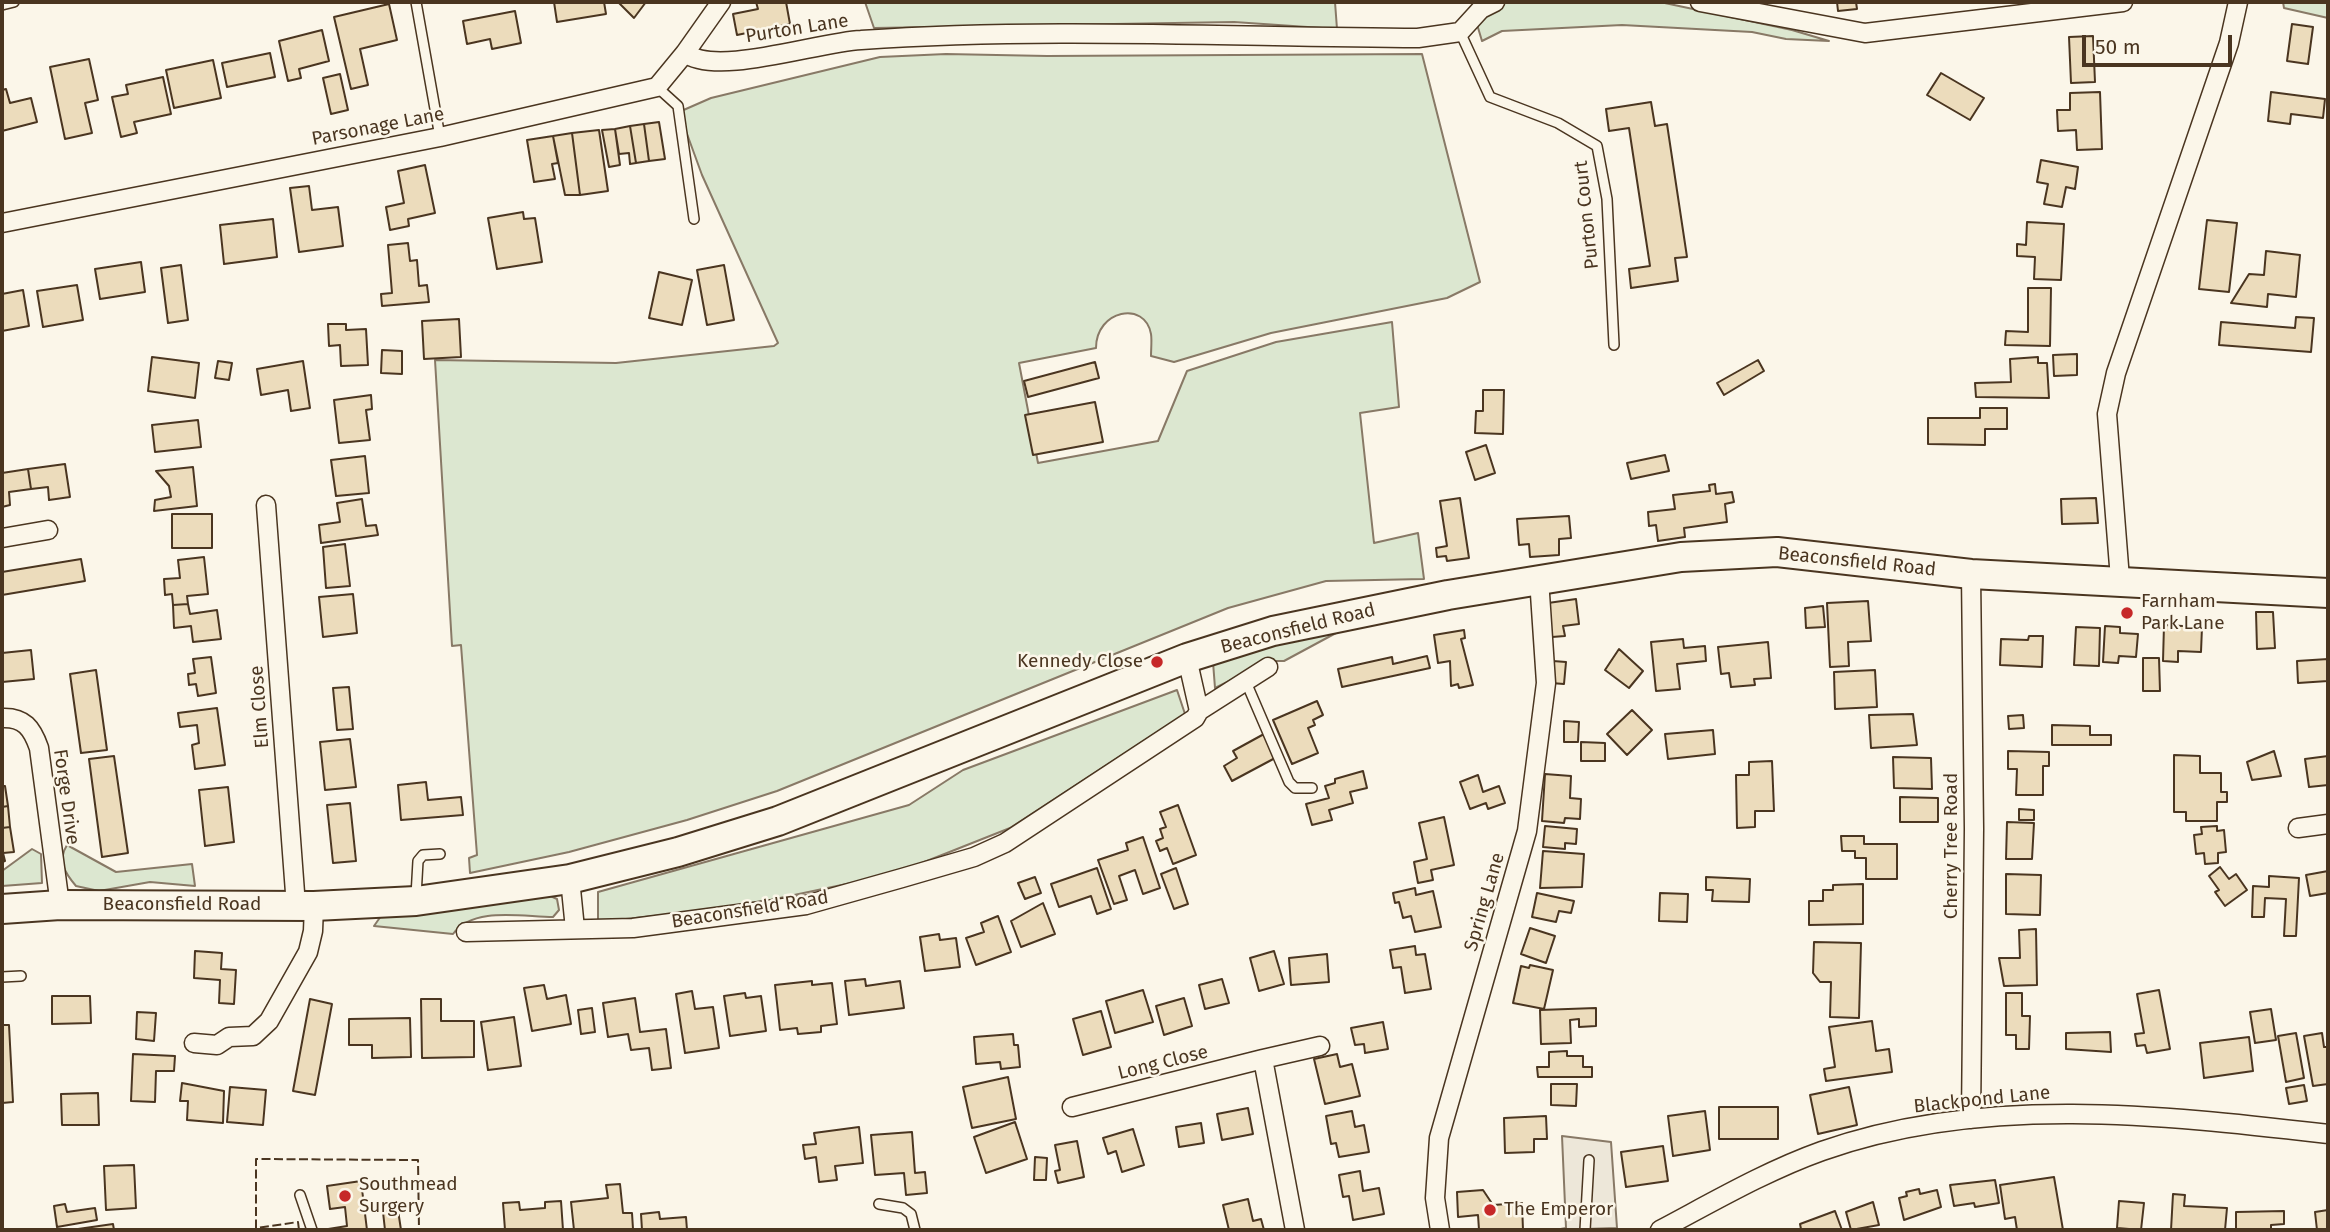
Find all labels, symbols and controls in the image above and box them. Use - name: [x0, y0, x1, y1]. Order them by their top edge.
- street label: Purton Lane: [744, 10, 850, 48]
- scale bar: [2085, 21, 2236, 65]
- text: 50 m: [2095, 34, 2141, 60]
- street label: Parsonage Lane: [310, 103, 446, 151]
- street label: Purton Court: [1570, 159, 1604, 271]
- street label: Beaconsfield Road: [1777, 542, 1937, 582]
- place label: Farnham Park Lane: [2141, 591, 2225, 635]
- street label: Beaconsfield Road: [1218, 599, 1378, 659]
- marker: Farnham Park Lane: [2119, 605, 2135, 621]
- place label: Kennedy Close: [1017, 651, 1143, 673]
- marker: Kennedy Close: [1149, 654, 1165, 670]
- street label: Elm Close: [246, 665, 274, 749]
- street label: Forge Drive: [48, 748, 84, 846]
- street label: Cherry Tree Road: [1941, 773, 1963, 919]
- street label: Spring Lane: [1460, 850, 1510, 954]
- street label: Beaconsfield Road: [670, 886, 830, 934]
- street label: Beaconsfield Road: [103, 894, 261, 916]
- street label: Long Close: [1115, 1041, 1211, 1085]
- street label: Blackpond Lane: [1913, 1081, 2051, 1119]
- place label: Southmead Surgery: [359, 1174, 458, 1218]
- marker: Southmead Surgery: [337, 1188, 353, 1204]
- place label: The Emperor: [1504, 1199, 1613, 1221]
- marker: The Emperor: [1482, 1202, 1498, 1218]

